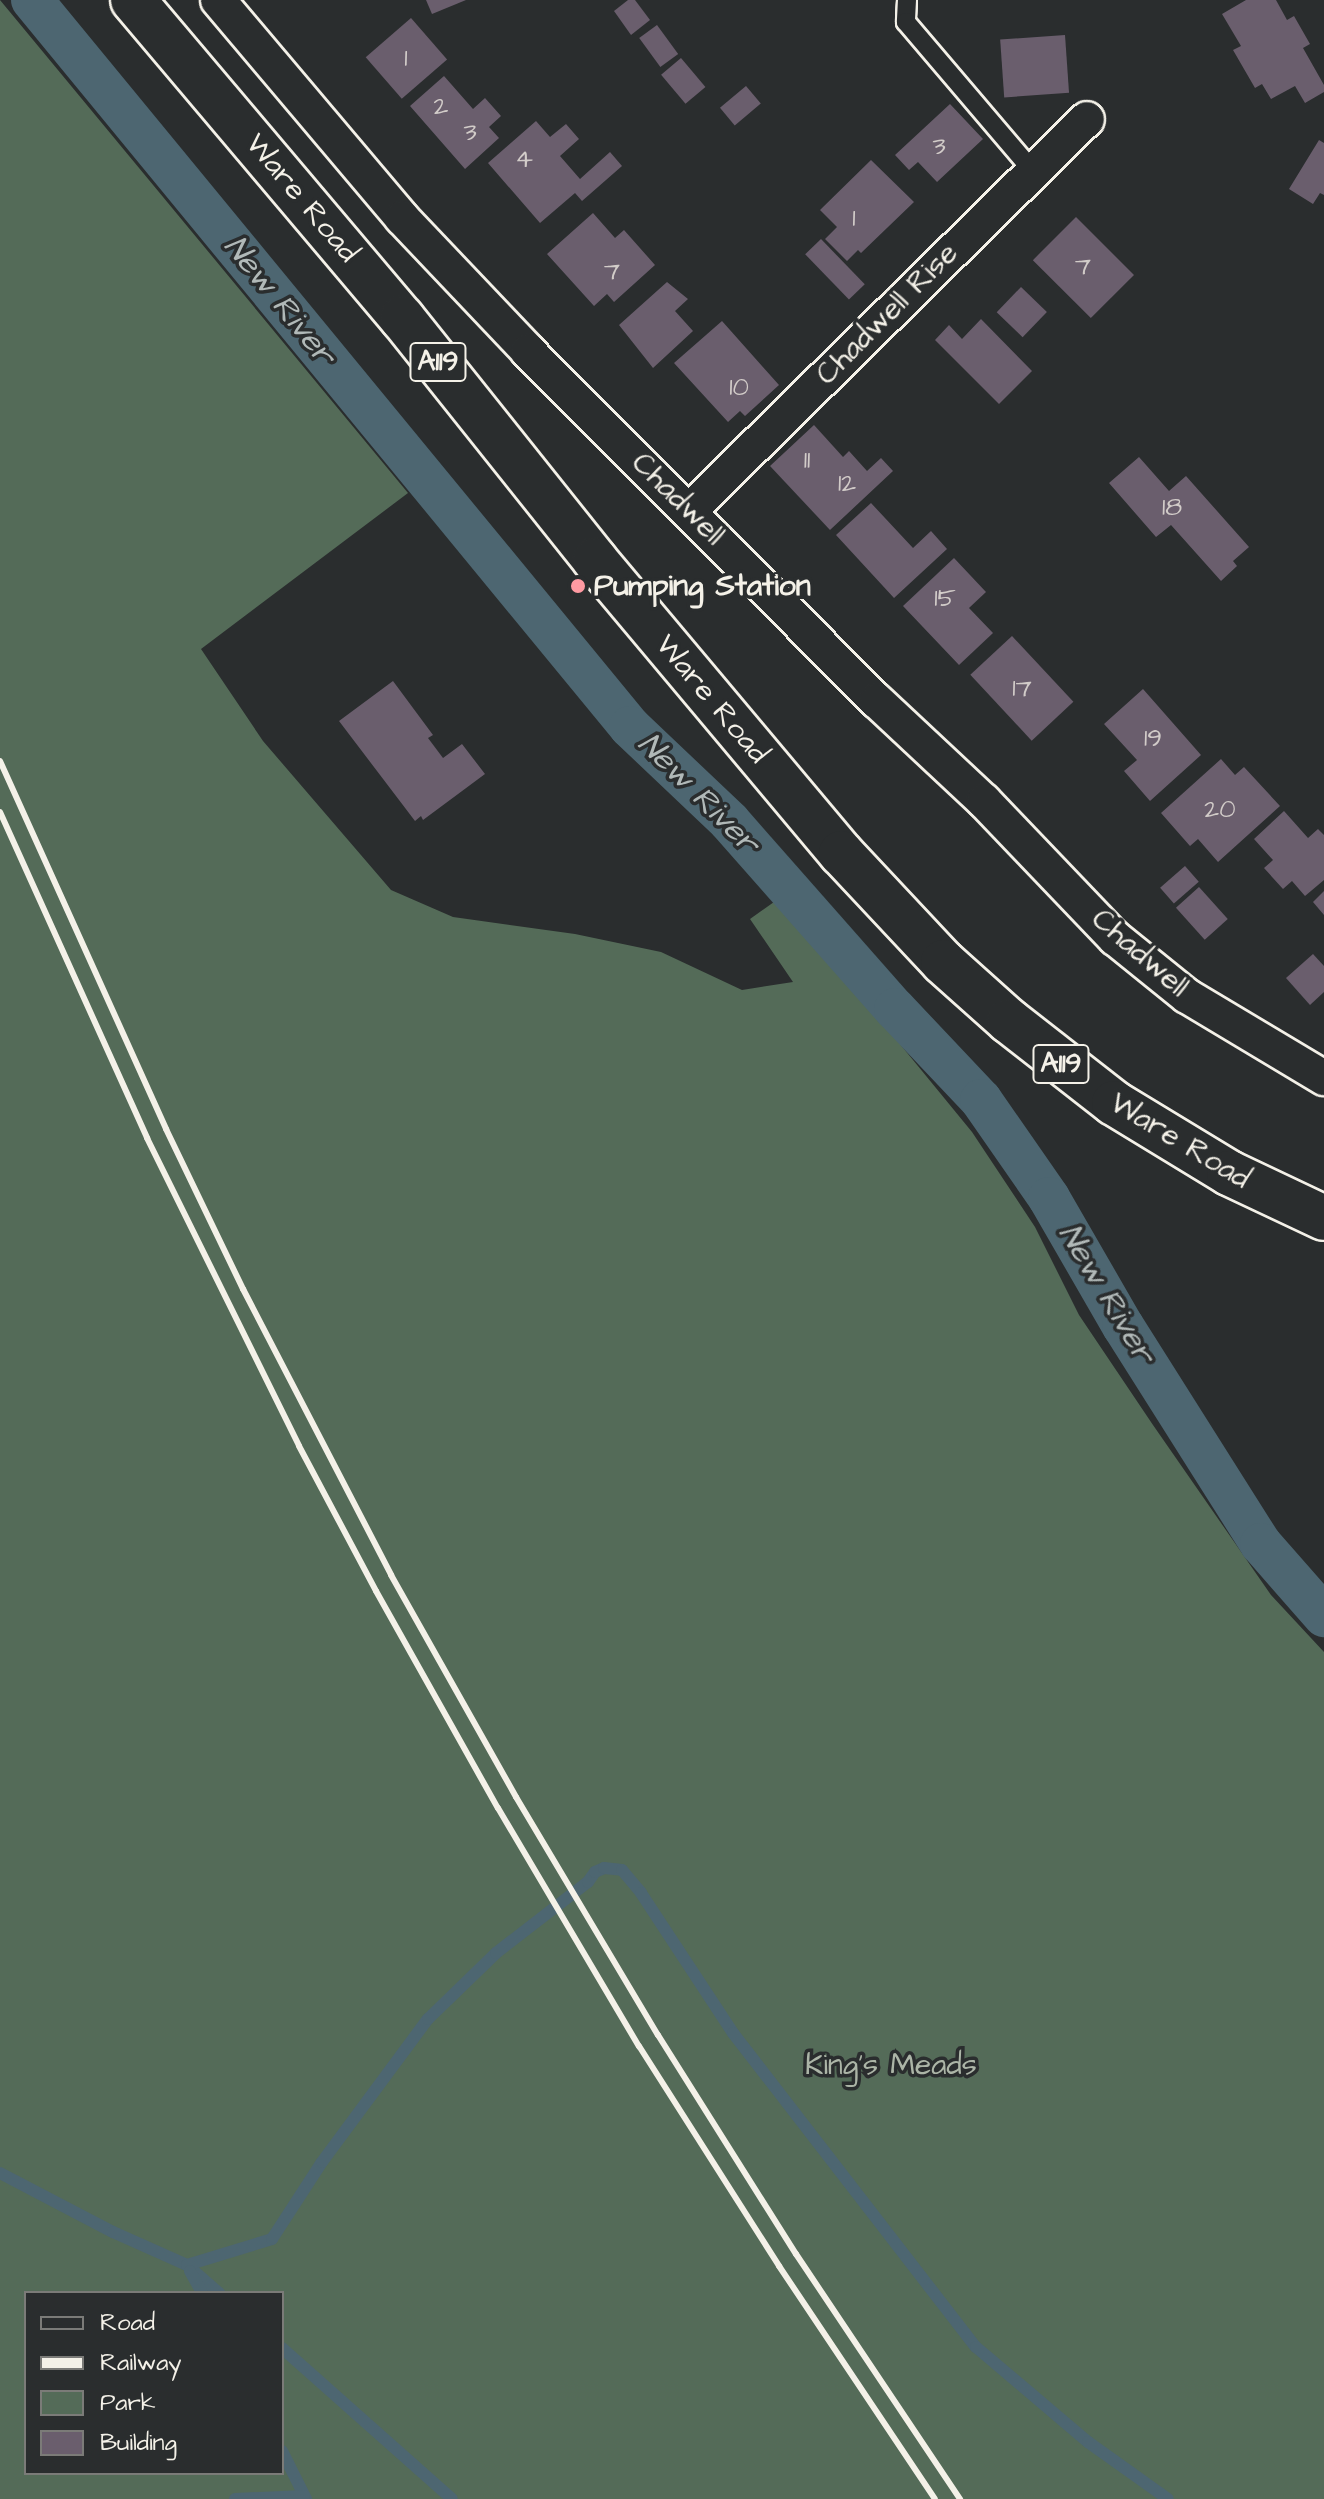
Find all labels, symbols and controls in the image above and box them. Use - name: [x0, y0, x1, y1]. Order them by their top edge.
- house number: 1: [404, 43, 408, 75]
- house number: 2: [434, 91, 448, 123]
- house number: 3: [463, 117, 477, 149]
- street label: Ware Road: [238, 126, 366, 270]
- house number: 3: [932, 131, 946, 163]
- house number: 4: [515, 144, 533, 176]
- house number: 1: [852, 203, 856, 235]
- water label: New River: [215, 229, 343, 373]
- street label: Chadwell Rise: [809, 236, 965, 392]
- house number: 7: [1075, 251, 1091, 283]
- house number: 7: [604, 256, 620, 288]
- road number: A119: [408, 338, 468, 386]
- house number: 10: [729, 372, 749, 404]
- street label: Chadwell: [624, 445, 732, 553]
- house number: 11: [804, 445, 810, 477]
- house number: 12: [838, 468, 856, 500]
- house number: 18: [1162, 492, 1182, 524]
- place label: Pumping Station: [594, 568, 811, 604]
- marker: Pumping Station: [569, 577, 587, 595]
- house number: 15: [934, 583, 956, 615]
- street label: Ware Road: [648, 627, 776, 771]
- house number: 17: [1012, 673, 1032, 705]
- house number: 19: [1144, 723, 1162, 755]
- water label: New River: [630, 726, 766, 862]
- house number: 20: [1204, 794, 1236, 826]
- street label: Chadwell: [1084, 901, 1196, 1005]
- road number: A119: [1031, 1040, 1091, 1088]
- street label: Ware Road: [1103, 1085, 1257, 1197]
- water label: New River: [1050, 1218, 1162, 1370]
- park label: King's Meads: [805, 2047, 977, 2083]
- legend: [24, 2291, 284, 2475]
- text: Road: [100, 2306, 155, 2340]
- text: Railway: [100, 2346, 182, 2380]
- text: Park: [100, 2386, 156, 2420]
- text: Building: [100, 2426, 177, 2460]

